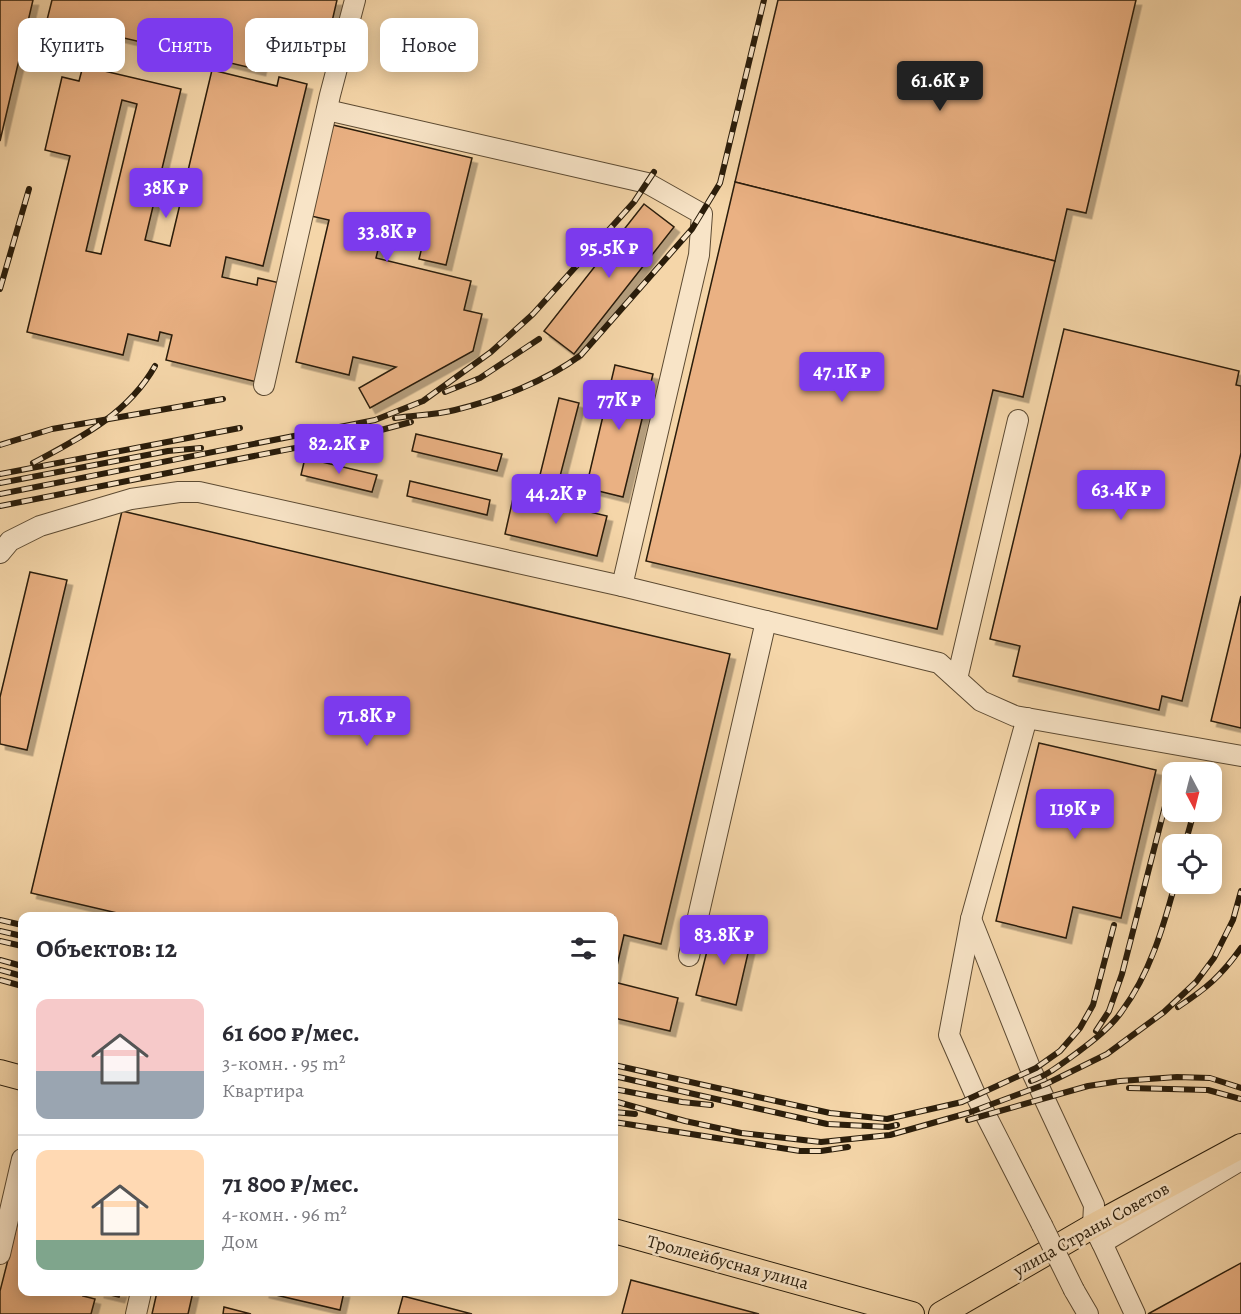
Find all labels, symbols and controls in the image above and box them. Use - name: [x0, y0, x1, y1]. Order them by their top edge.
- chip: Купить: [18, 18, 125, 72]
- chip: Снять: [137, 18, 233, 72]
- chip: Фильтры: [245, 18, 368, 72]
- chip: Новое: [380, 18, 478, 72]
- pin: 61.6K ₽: [885, 61, 995, 112]
- text: 61.6K ₽: [911, 67, 969, 94]
- pin: 38K ₽: [124, 168, 208, 219]
- text: 38K ₽: [144, 174, 188, 201]
- pin: 33.8K ₽: [332, 212, 442, 263]
- text: 33.8K ₽: [357, 218, 417, 245]
- pin: 95.5K ₽: [554, 228, 664, 279]
- text: 95.5K ₽: [580, 234, 638, 261]
- pin: 47.1K ₽: [787, 352, 897, 403]
- text: 47.1K ₽: [813, 358, 871, 385]
- pin: 77K ₽: [577, 380, 661, 431]
- text: 77K ₽: [597, 386, 641, 413]
- pin: 82.2K ₽: [284, 424, 394, 475]
- text: 82.2K ₽: [308, 430, 370, 457]
- pin: 63.4K ₽: [1066, 470, 1176, 521]
- pin: 44.2K ₽: [501, 474, 611, 525]
- text: 63.4K ₽: [1091, 476, 1151, 503]
- text: 44.2K ₽: [526, 480, 586, 507]
- pin: 71.8K ₽: [312, 696, 422, 747]
- text: 71.8K ₽: [338, 702, 396, 729]
- north arrow: [1162, 762, 1222, 822]
- map controls: [1162, 762, 1222, 894]
- pin: 119K ₽: [1026, 789, 1124, 840]
- text: 119K ₽: [1050, 795, 1100, 822]
- button: locate: [1162, 834, 1222, 894]
- pin: 83.8K ₽: [669, 915, 779, 966]
- text: 83.8K ₽: [694, 921, 754, 948]
- text: Объектов: 12: [36, 931, 177, 966]
- icon: filters: [567, 932, 600, 965]
- text: 61 600 ₽/мес.: [222, 1015, 360, 1050]
- icon: home: [84, 1023, 156, 1095]
- text: 3-комн. · 95 m²: [222, 1050, 346, 1077]
- text: Квартира: [222, 1077, 304, 1104]
- text: 71 800 ₽/мес.: [222, 1166, 359, 1201]
- icon: home: [84, 1174, 156, 1246]
- street label: улица Страны Советов: [1008, 1176, 1173, 1282]
- text: 4-комн. · 96 m²: [222, 1201, 347, 1228]
- text: Дом: [222, 1228, 258, 1255]
- street label: Троллейбусная улица: [645, 1229, 812, 1295]

